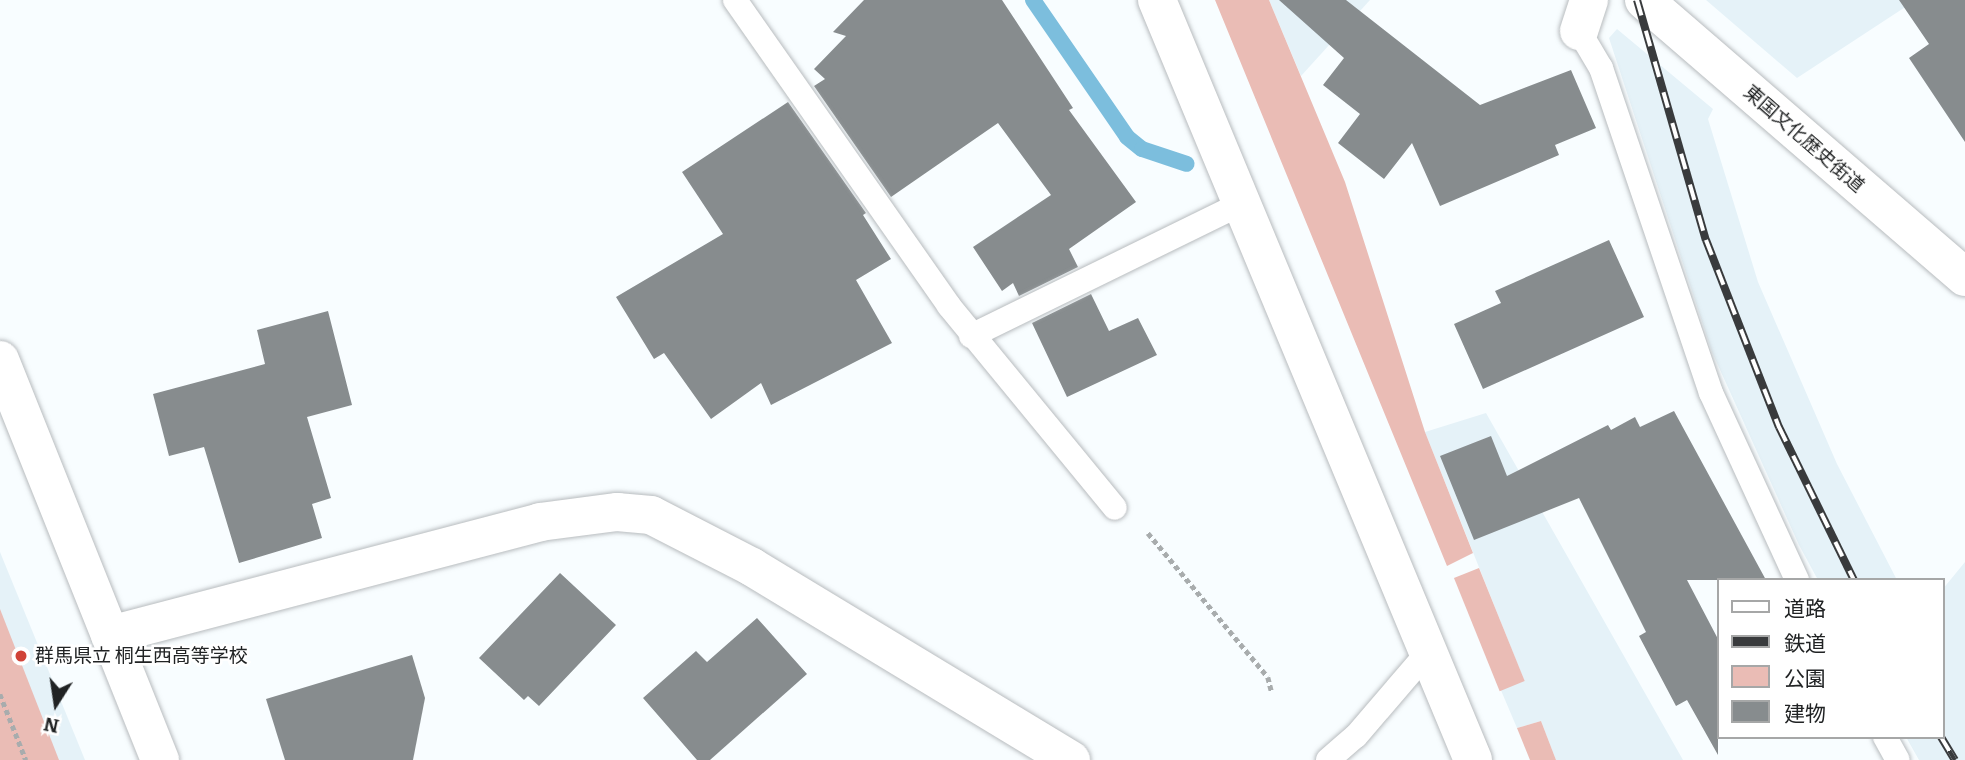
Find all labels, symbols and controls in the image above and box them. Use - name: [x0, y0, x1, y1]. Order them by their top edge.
- street label: 東国文化歴史街道: [1739, 81, 1869, 197]
- legend: [1716, 578, 1944, 739]
- text: 道路: [1784, 596, 1826, 622]
- text: 鉄道: [1784, 631, 1826, 657]
- place label: 群馬県立 桐生西高等学校: [35, 645, 248, 667]
- marker: 群馬県立 桐生西高等学校: [13, 648, 29, 664]
- text: 公園: [1784, 666, 1826, 692]
- north arrow: [21, 669, 91, 739]
- text: 建物: [1784, 701, 1826, 727]
- text: N: [42, 712, 61, 738]

